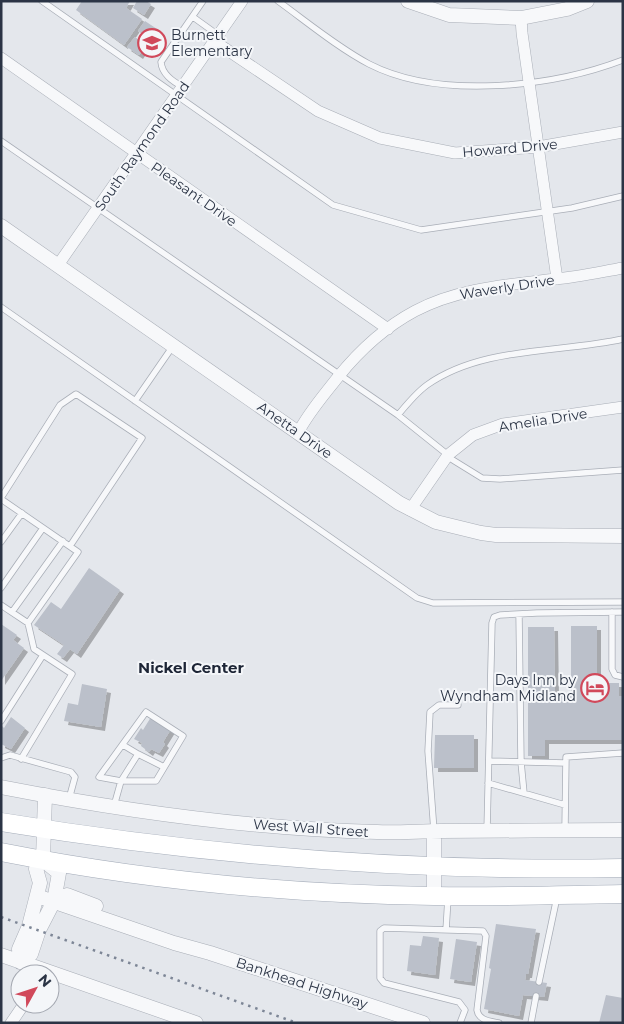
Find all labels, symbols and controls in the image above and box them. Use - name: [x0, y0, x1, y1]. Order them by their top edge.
- place label: Burnett Elementary: [171, 26, 253, 60]
- school or university icon: Burnett Elementary: [137, 28, 167, 58]
- street label: South Raymond Road: [90, 78, 194, 214]
- street label: Howard Drive: [462, 135, 558, 161]
- street label: Pleasant Drive: [148, 158, 240, 230]
- street label: Waverly Drive: [458, 271, 556, 303]
- street label: Anetta Drive: [254, 398, 336, 462]
- street label: Amelia Drive: [497, 404, 589, 436]
- district label: Nickel Center: [138, 658, 244, 677]
- place label: Days Inn by Wyndham Midland: [440, 671, 576, 705]
- hotel icon: Days Inn by Wyndham Midland: [580, 673, 610, 703]
- street label: West Wall Street: [253, 815, 370, 841]
- street label: Bankhead Highway: [234, 953, 371, 1013]
- north arrow: [10, 964, 60, 1014]
- text: N: [34, 971, 55, 991]

